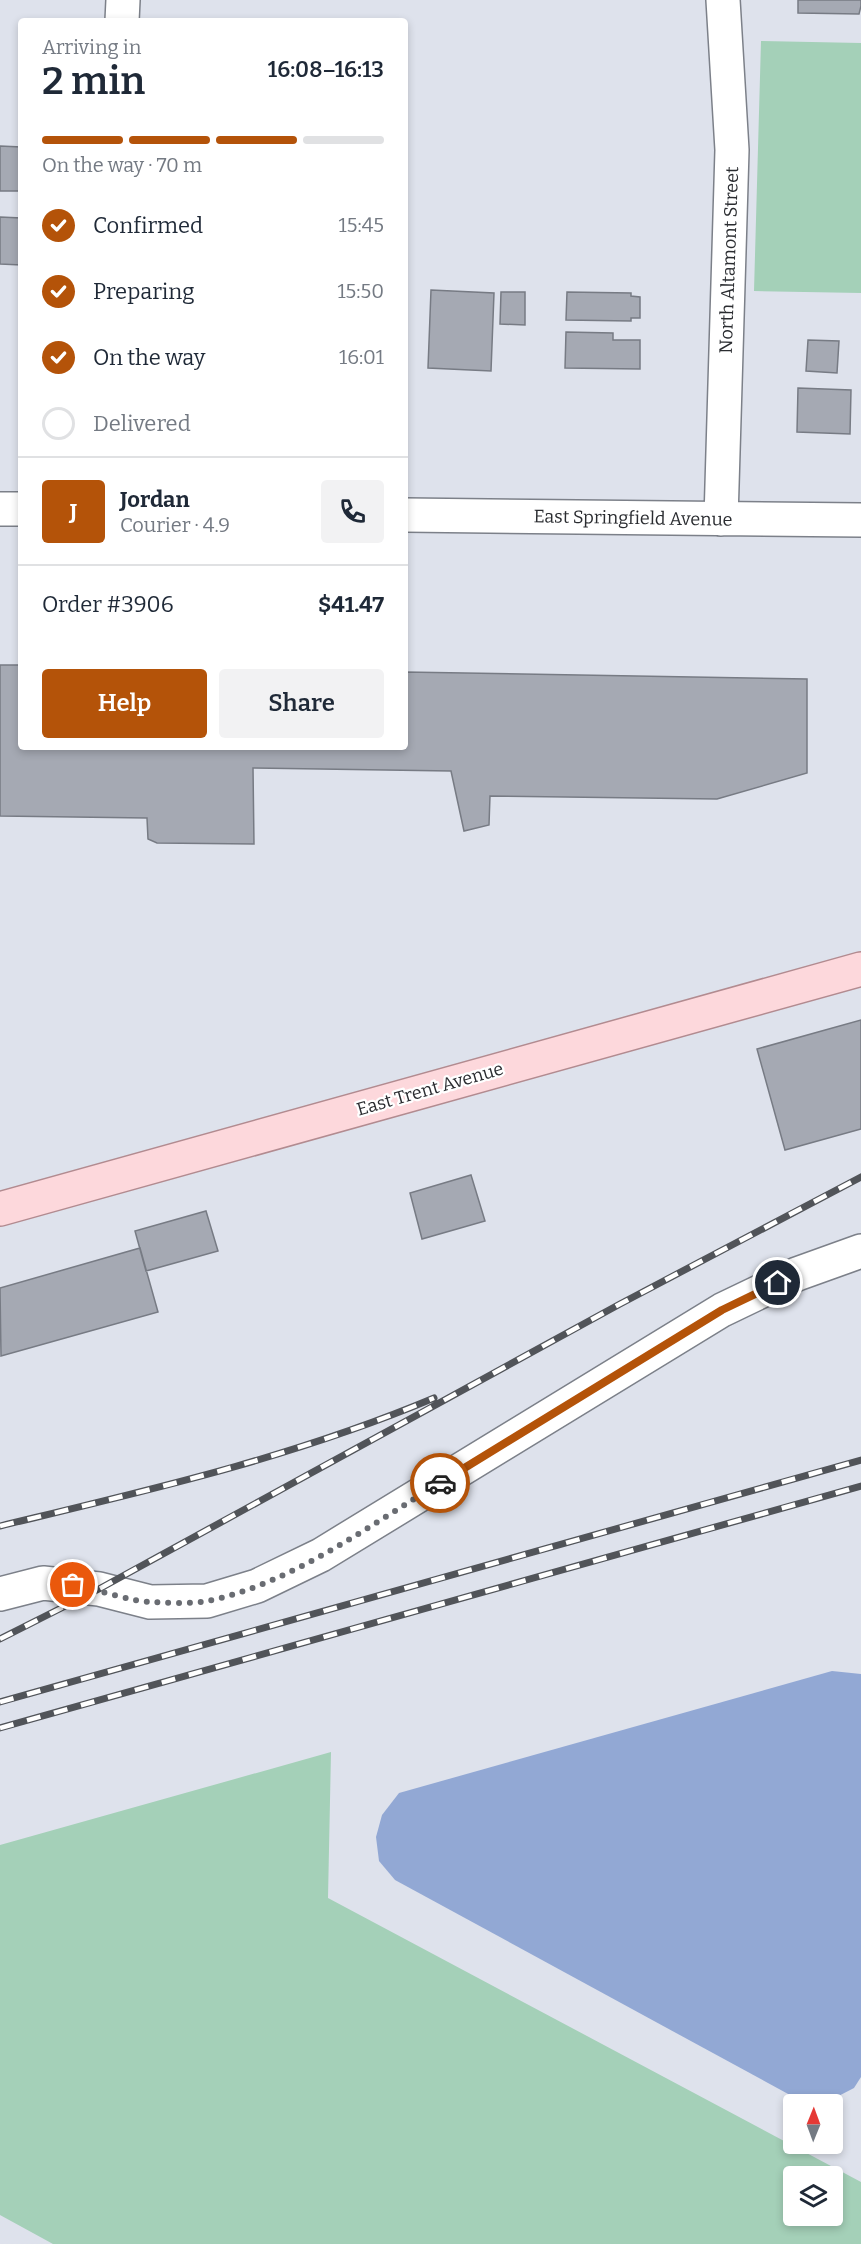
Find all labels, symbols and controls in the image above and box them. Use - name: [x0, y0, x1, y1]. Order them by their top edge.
- text: Arriving in: [42, 35, 141, 59]
- text: 16:08–16:13: [268, 56, 384, 83]
- text: 2 min: [42, 58, 145, 104]
- text: On the way · 70 m: [42, 153, 202, 177]
- street label: North Altamont Street: [715, 166, 743, 354]
- icon: check: [42, 209, 75, 242]
- text: Confirmed: [93, 212, 203, 239]
- text: 15:45: [339, 213, 384, 237]
- icon: check: [42, 275, 75, 308]
- text: Preparing: [93, 278, 195, 305]
- text: 15:50: [337, 279, 384, 303]
- icon: check: [42, 341, 75, 374]
- text: On the way: [93, 344, 205, 371]
- text: 16:01: [339, 345, 384, 369]
- text: Delivered: [93, 410, 191, 437]
- button: phone: [321, 480, 384, 543]
- text: Jordan: [120, 486, 190, 513]
- text: J: [70, 498, 77, 525]
- street label: East Springfield Avenue: [533, 505, 733, 531]
- text: Courier · 4.9: [120, 513, 230, 537]
- text: Order #3906: [42, 591, 174, 618]
- text: $41.47: [318, 591, 384, 618]
- button: Help: [42, 669, 207, 738]
- button: Share: [219, 669, 384, 738]
- street label: East Trent Avenue: [354, 1058, 506, 1120]
- pin: [752, 1257, 803, 1308]
- icon: home: [761, 1266, 794, 1299]
- courier: [410, 1453, 470, 1513]
- icon: car: [424, 1467, 457, 1500]
- pin: [47, 1559, 98, 1610]
- icon: bag: [56, 1568, 89, 1601]
- north arrow: [783, 2094, 843, 2154]
- map controls: [783, 2094, 843, 2226]
- button: layers: [783, 2166, 843, 2226]

